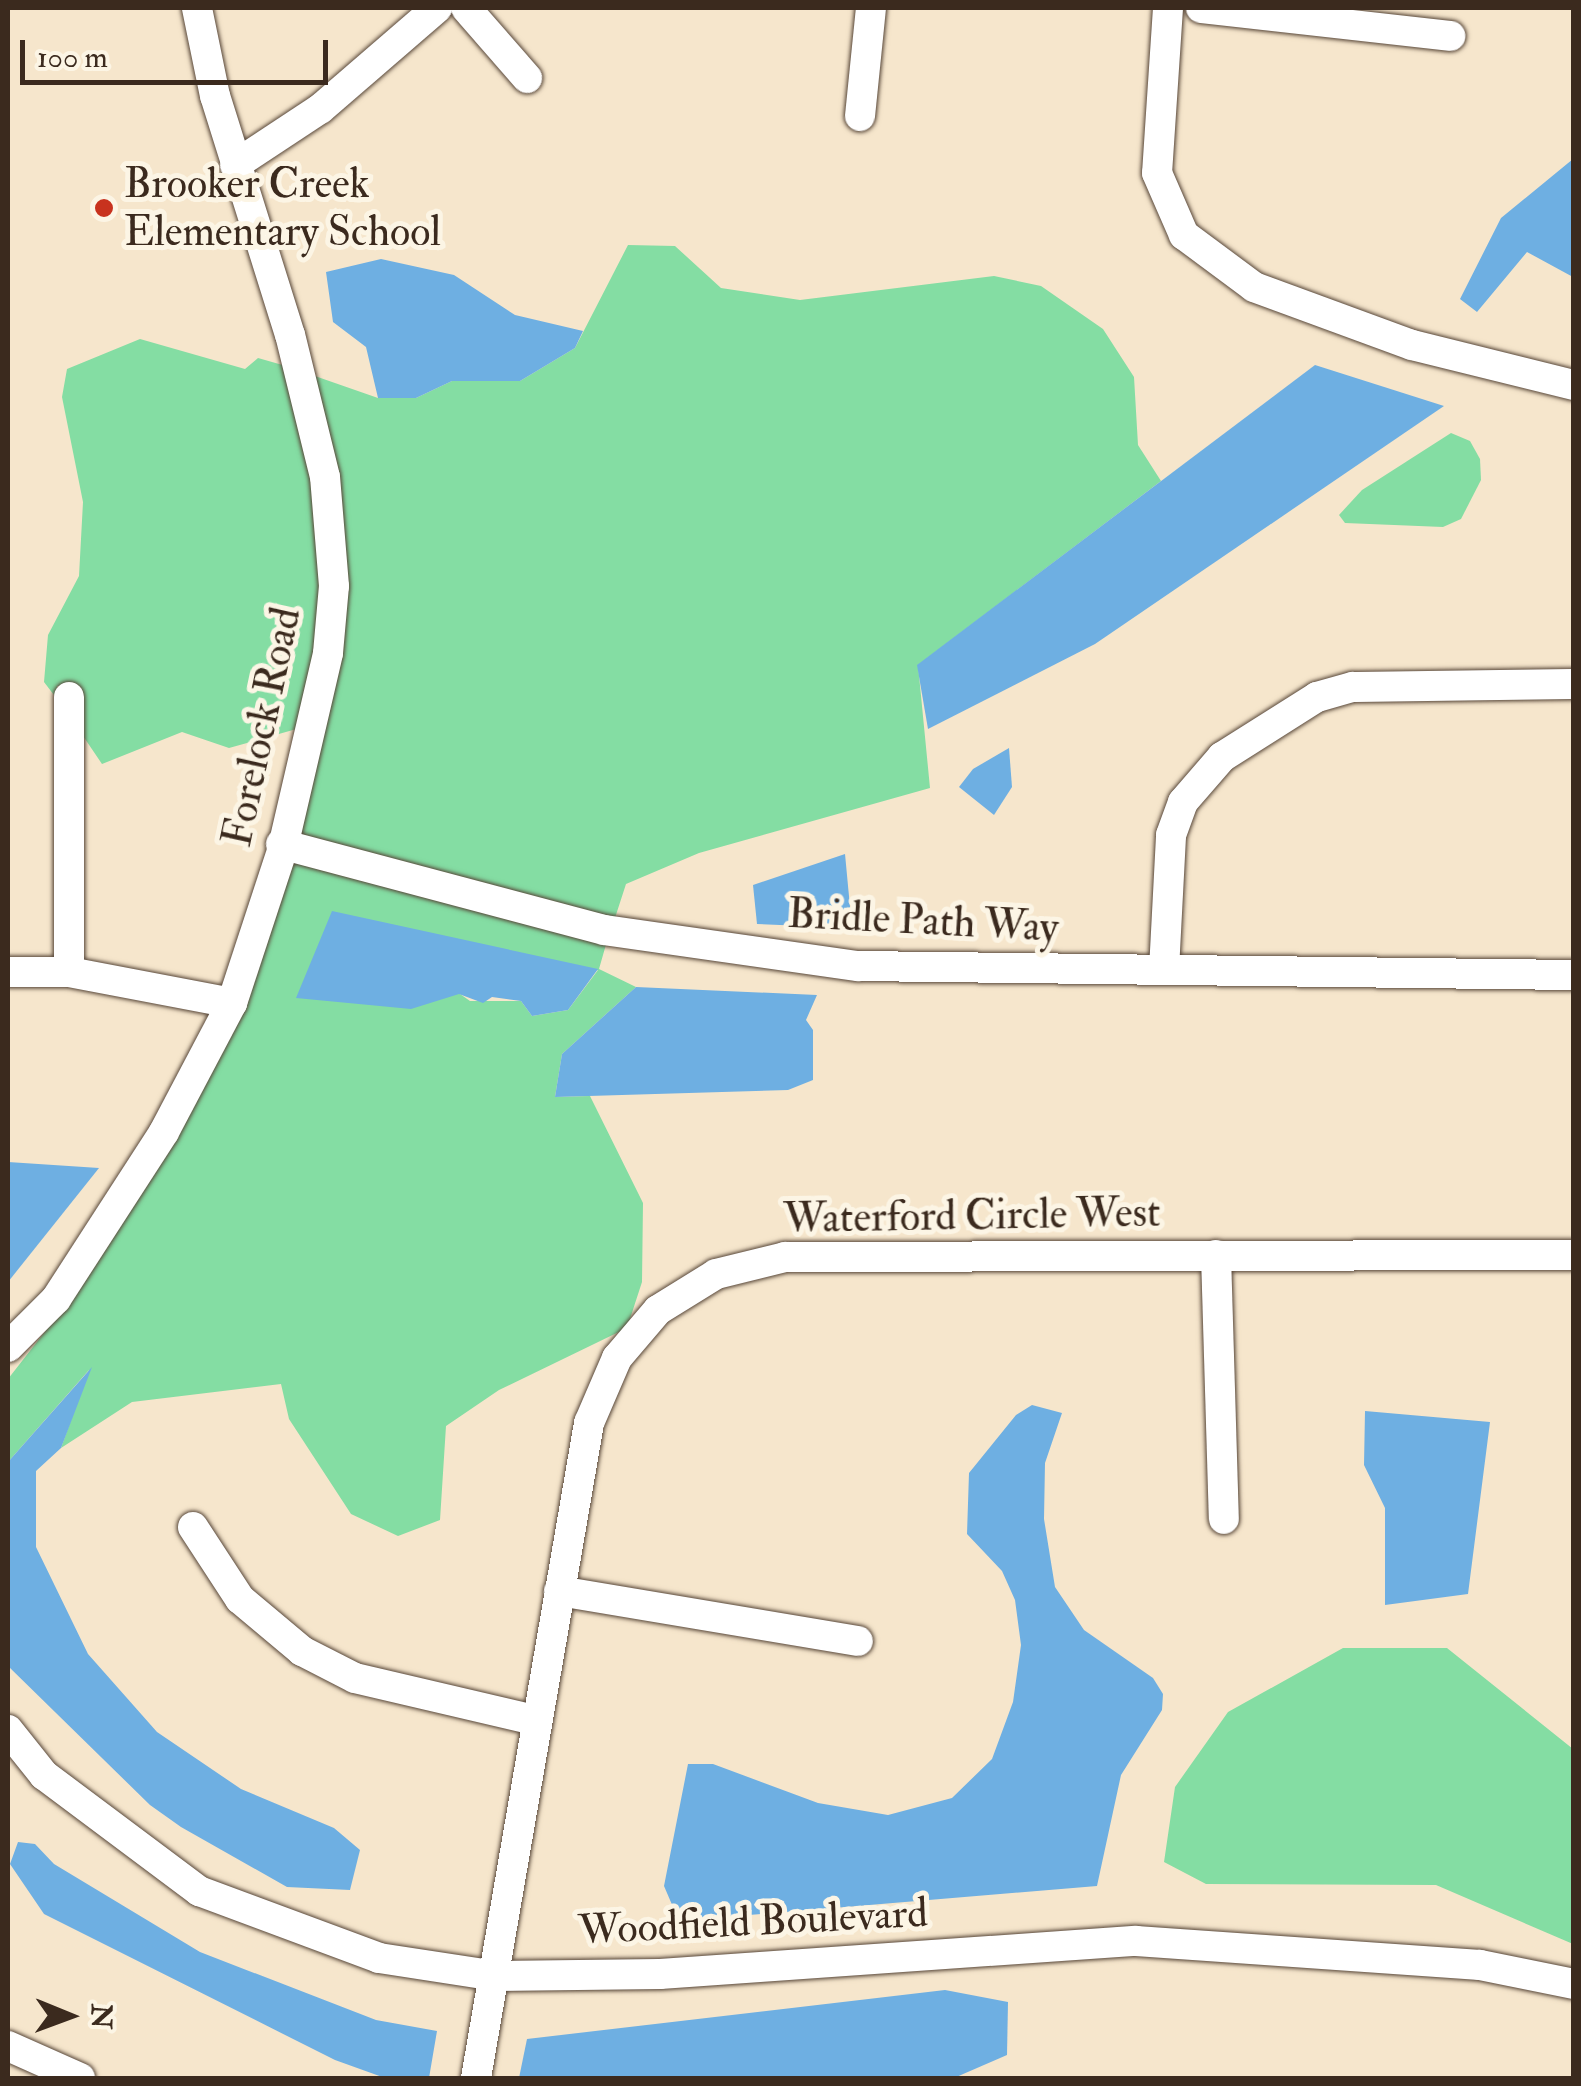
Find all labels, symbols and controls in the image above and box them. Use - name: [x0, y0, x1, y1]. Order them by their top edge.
- scale bar: [25, 20, 332, 82]
- text: 100 m: [37, 39, 108, 76]
- place label: Brooker Creek Elementary School: [124, 159, 441, 258]
- marker: Brooker Creek Elementary School: [93, 197, 115, 219]
- street label: Forelock Road: [212, 603, 312, 851]
- street label: Bridle Path Way: [786, 889, 1060, 953]
- street label: Waterford Circle West: [783, 1188, 1161, 1244]
- street label: Woodfield Boulevard: [577, 1888, 929, 1956]
- north arrow: [20, 1966, 120, 2066]
- text: N: [83, 2004, 118, 2029]

